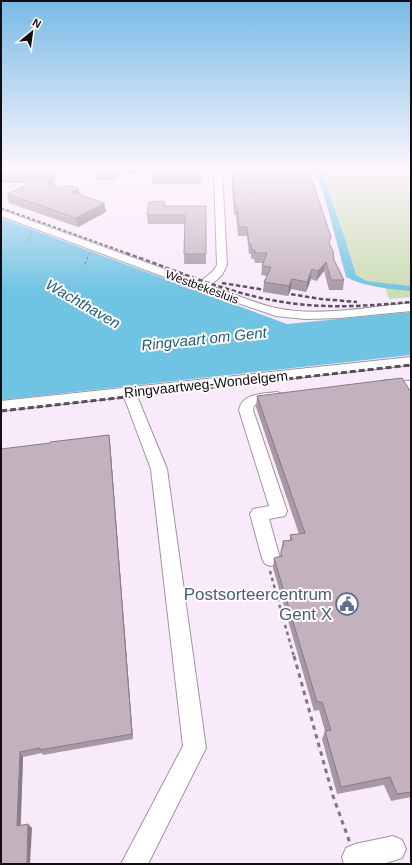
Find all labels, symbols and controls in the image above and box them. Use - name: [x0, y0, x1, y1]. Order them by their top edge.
- north arrow: [12, 12, 52, 52]
- text: N: [30, 16, 43, 30]
- street label: Westbekesluis: [163, 267, 241, 307]
- water label: Wachthaven: [43, 275, 123, 332]
- water label: Ringvaart om Gent: [140, 323, 268, 354]
- street label: Ringvaartweg-Wondelgem: [123, 367, 289, 401]
- place label: Postsorteercentrum Gent X: [184, 585, 332, 624]
- public building icon: Postsorteercentrum Gent X: [334, 591, 360, 617]

